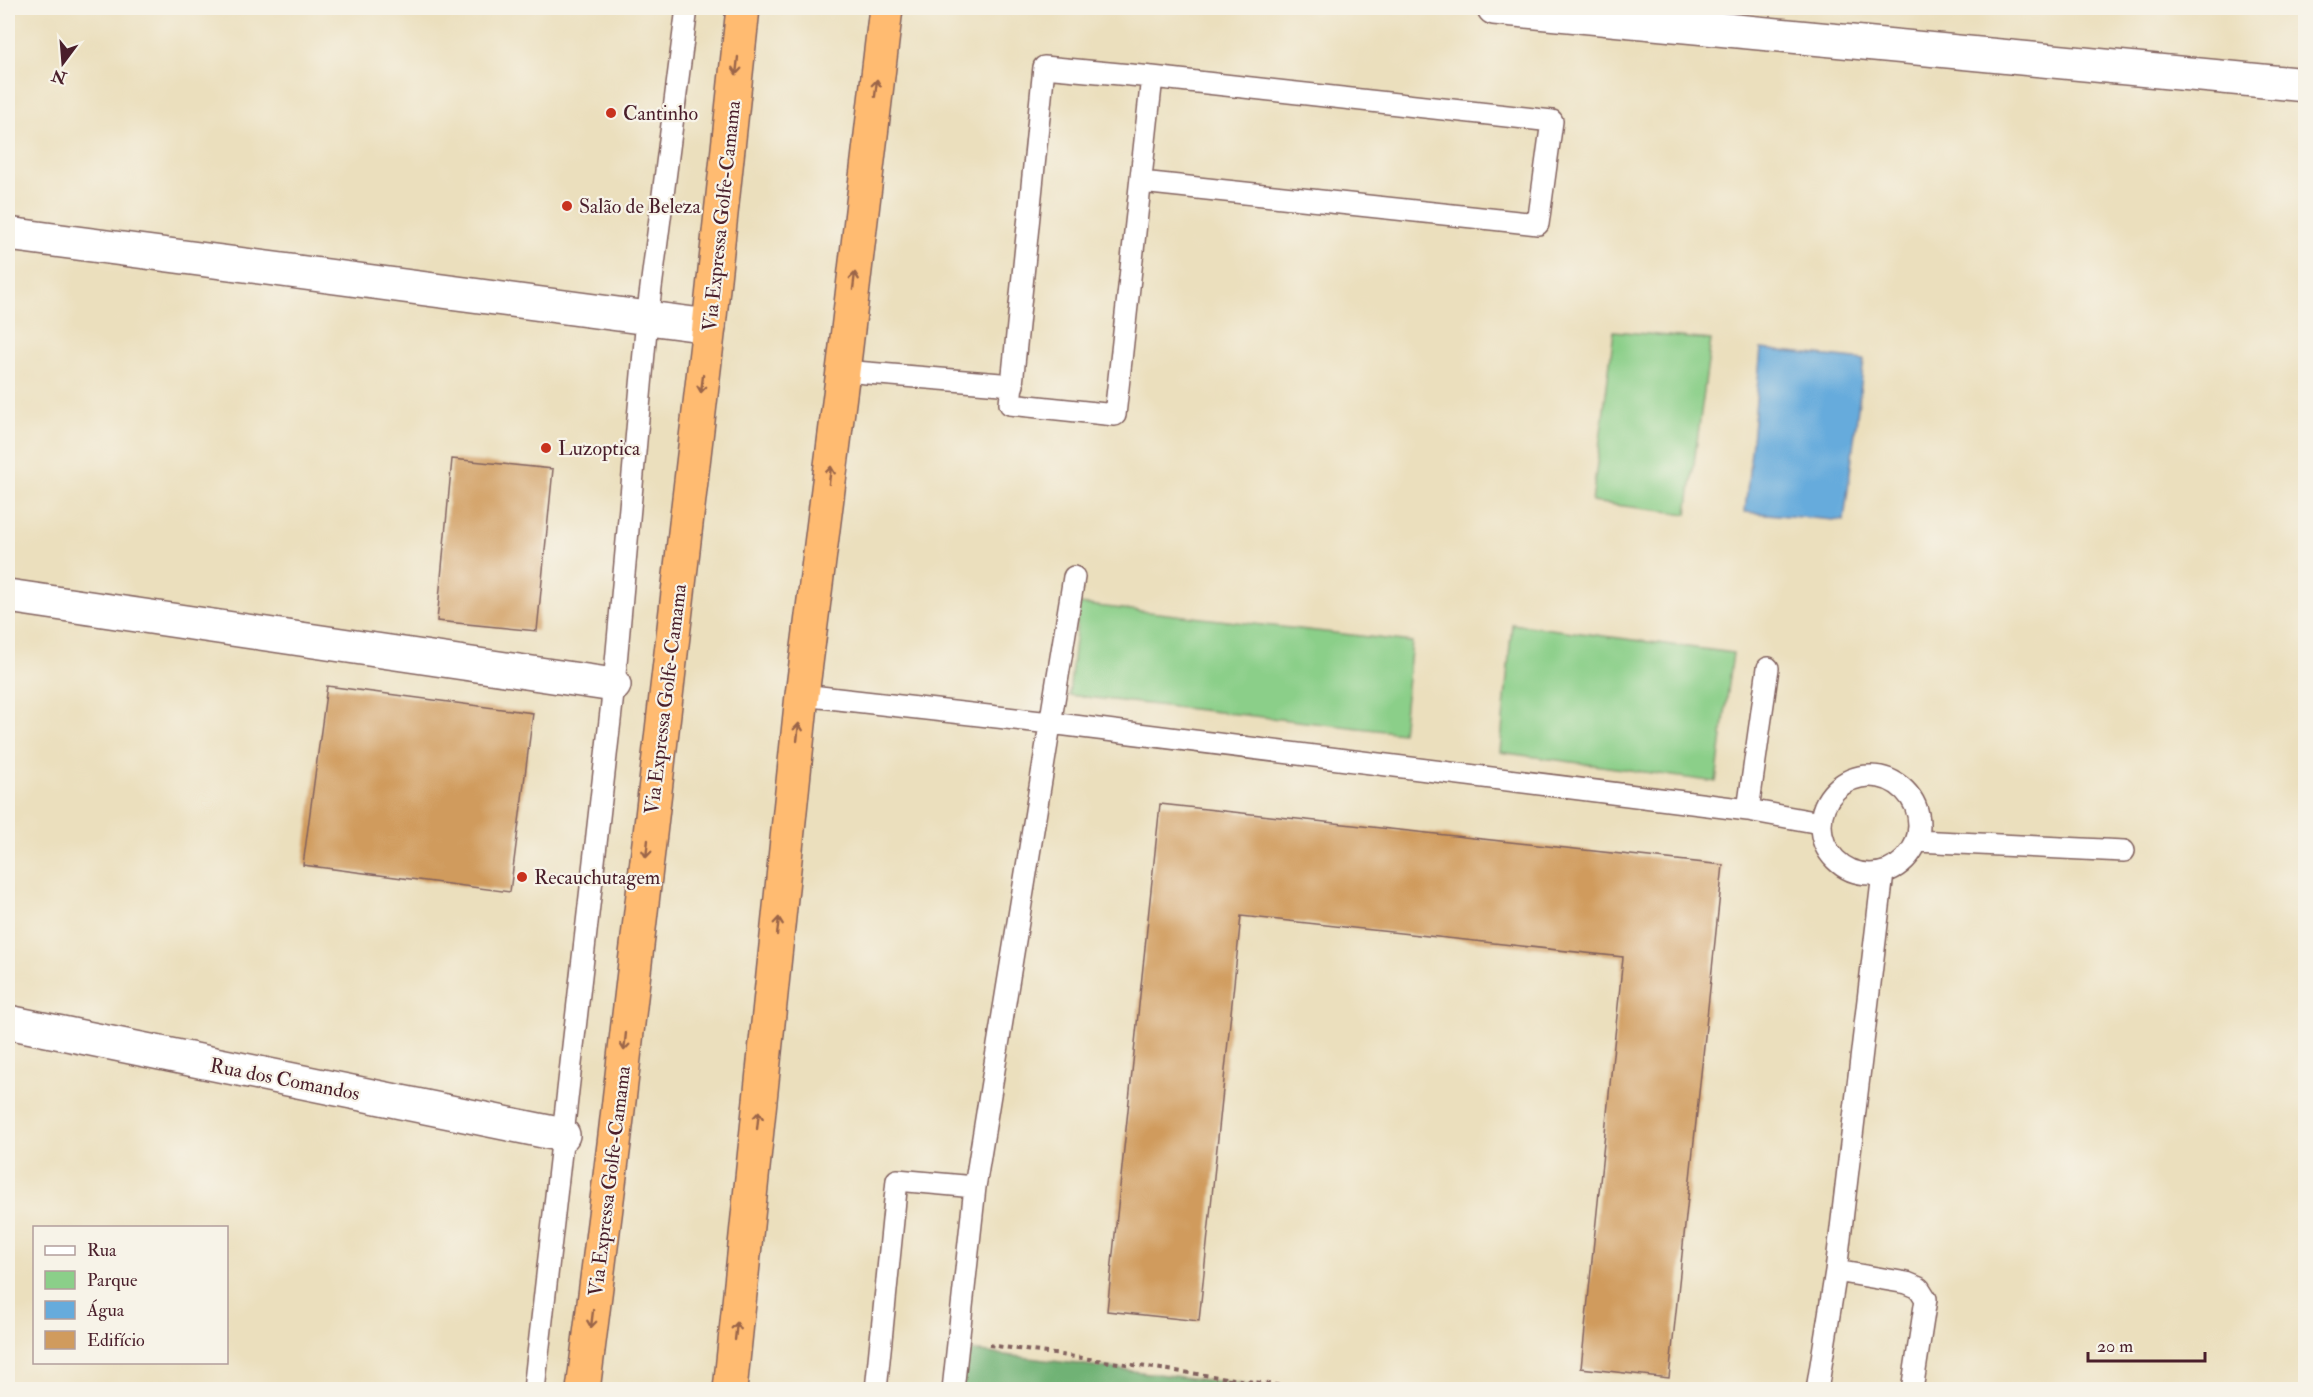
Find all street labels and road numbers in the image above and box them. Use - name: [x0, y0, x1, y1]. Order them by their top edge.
- street label: Via Expressa Golfe-Camama: [697, 99, 747, 333]
- street label: Via Expressa Golfe-Camama: [639, 582, 693, 816]
- street label: Rua dos Comandos: [208, 1053, 362, 1106]
- street label: Via Expressa Golfe-Camama: [583, 1064, 637, 1298]

